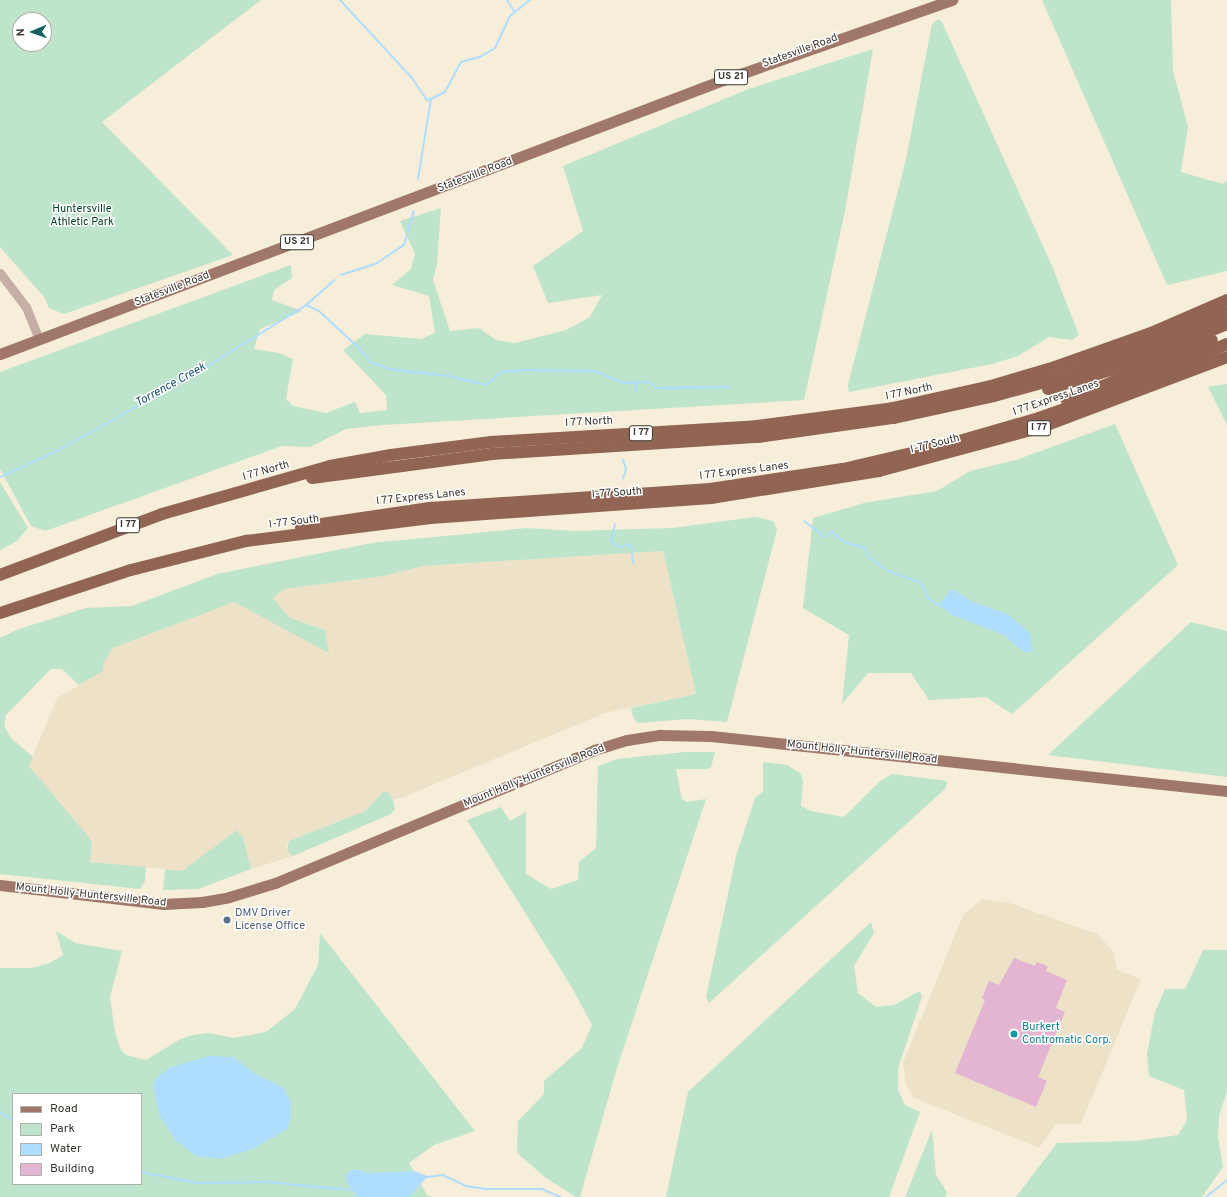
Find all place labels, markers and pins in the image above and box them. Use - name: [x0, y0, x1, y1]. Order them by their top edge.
- place label: DMV Driver License Office: [235, 907, 305, 933]
- marker: DMV Driver License Office: [222, 915, 232, 925]
- place label: Burkert Contromatic Corp.: [1022, 1021, 1111, 1047]
- marker: Burkert Contromatic Corp.: [1009, 1029, 1019, 1039]

